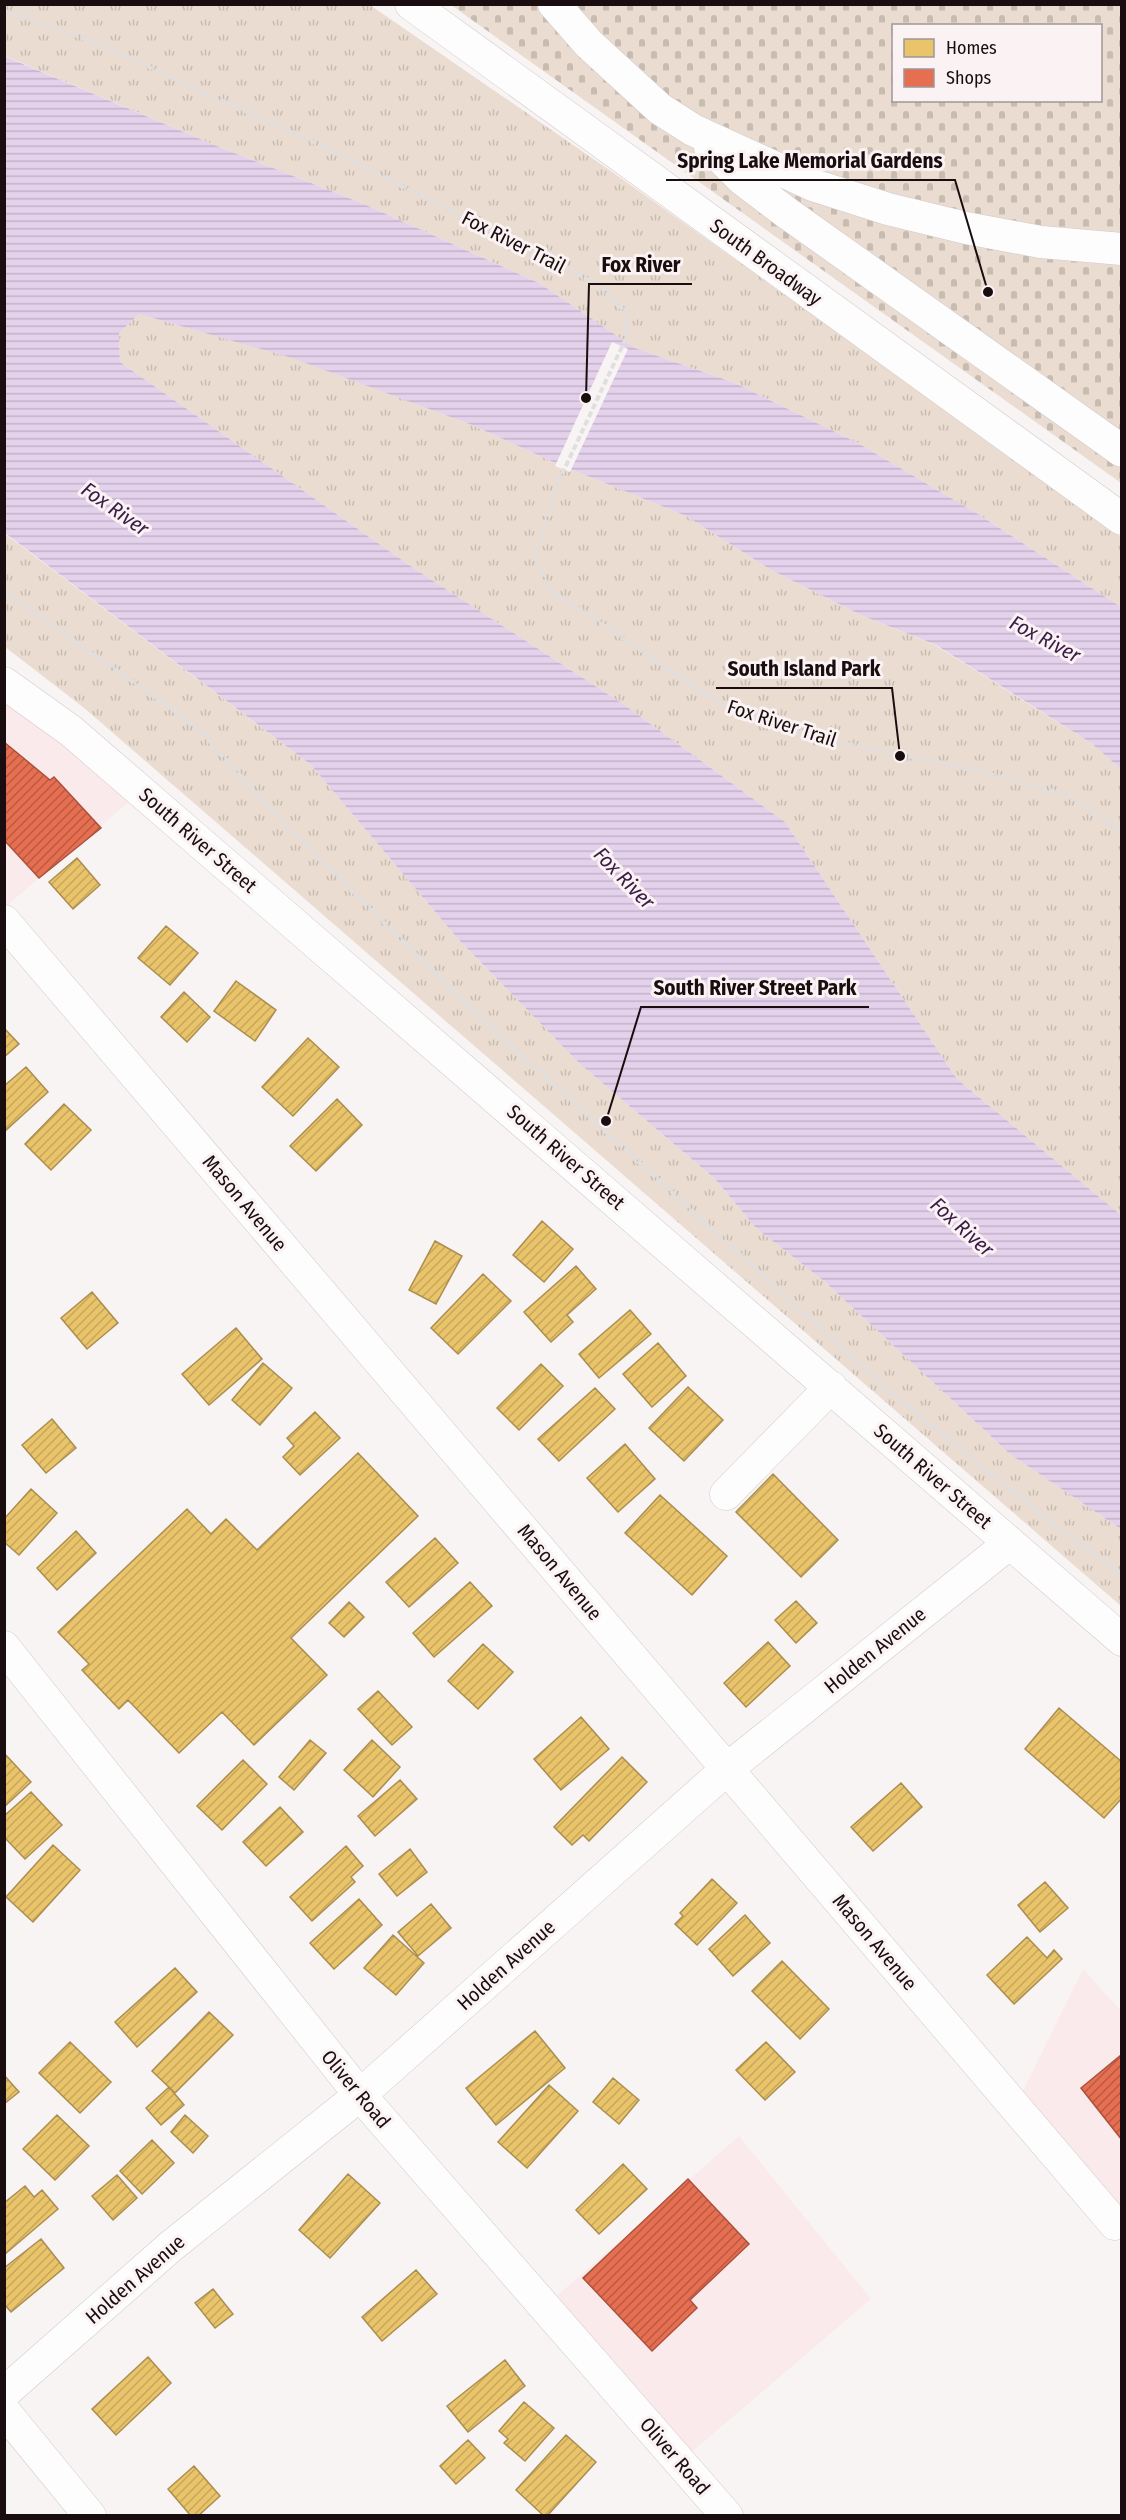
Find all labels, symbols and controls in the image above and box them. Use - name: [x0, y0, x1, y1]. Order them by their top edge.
- legend: [892, 24, 1102, 102]
- text: Homes: [946, 37, 997, 59]
- text: Shops: [946, 67, 991, 89]
- callout: Spring Lake Memorial Gardens: [666, 141, 955, 180]
- text: Spring Lake Memorial Gardens: [677, 148, 943, 174]
- street label: Fox River Trail: [458, 206, 570, 278]
- street label: South Broadway: [705, 213, 827, 311]
- callout: Fox River: [589, 245, 692, 284]
- text: Fox River: [602, 252, 681, 278]
- water label: Fox River: [76, 476, 154, 542]
- water label: Fox River: [1005, 610, 1085, 669]
- callout: South Island Park: [716, 649, 892, 688]
- text: South Island Park: [728, 656, 881, 682]
- street label: Fox River Trail: [724, 694, 840, 752]
- street label: South River Street: [134, 782, 262, 898]
- water label: Fox River: [588, 842, 660, 915]
- callout: South River Street Park: [641, 968, 869, 1007]
- text: South River Street Park: [653, 975, 857, 1001]
- street label: South River Street: [502, 1099, 630, 1215]
- street label: Mason Avenue: [198, 1150, 292, 1256]
- water label: Fox River: [925, 1192, 1000, 1263]
- street label: South River Street: [869, 1418, 997, 1534]
- street label: Mason Avenue: [513, 1519, 607, 1625]
- street label: Holden Avenue: [819, 1602, 931, 1698]
- street label: Mason Avenue: [828, 1889, 922, 1995]
- street label: Holden Avenue: [452, 1915, 560, 2015]
- street label: Oliver Road: [316, 2045, 396, 2133]
- street label: Holden Avenue: [80, 2229, 190, 2329]
- street label: Oliver Road: [635, 2412, 715, 2500]

